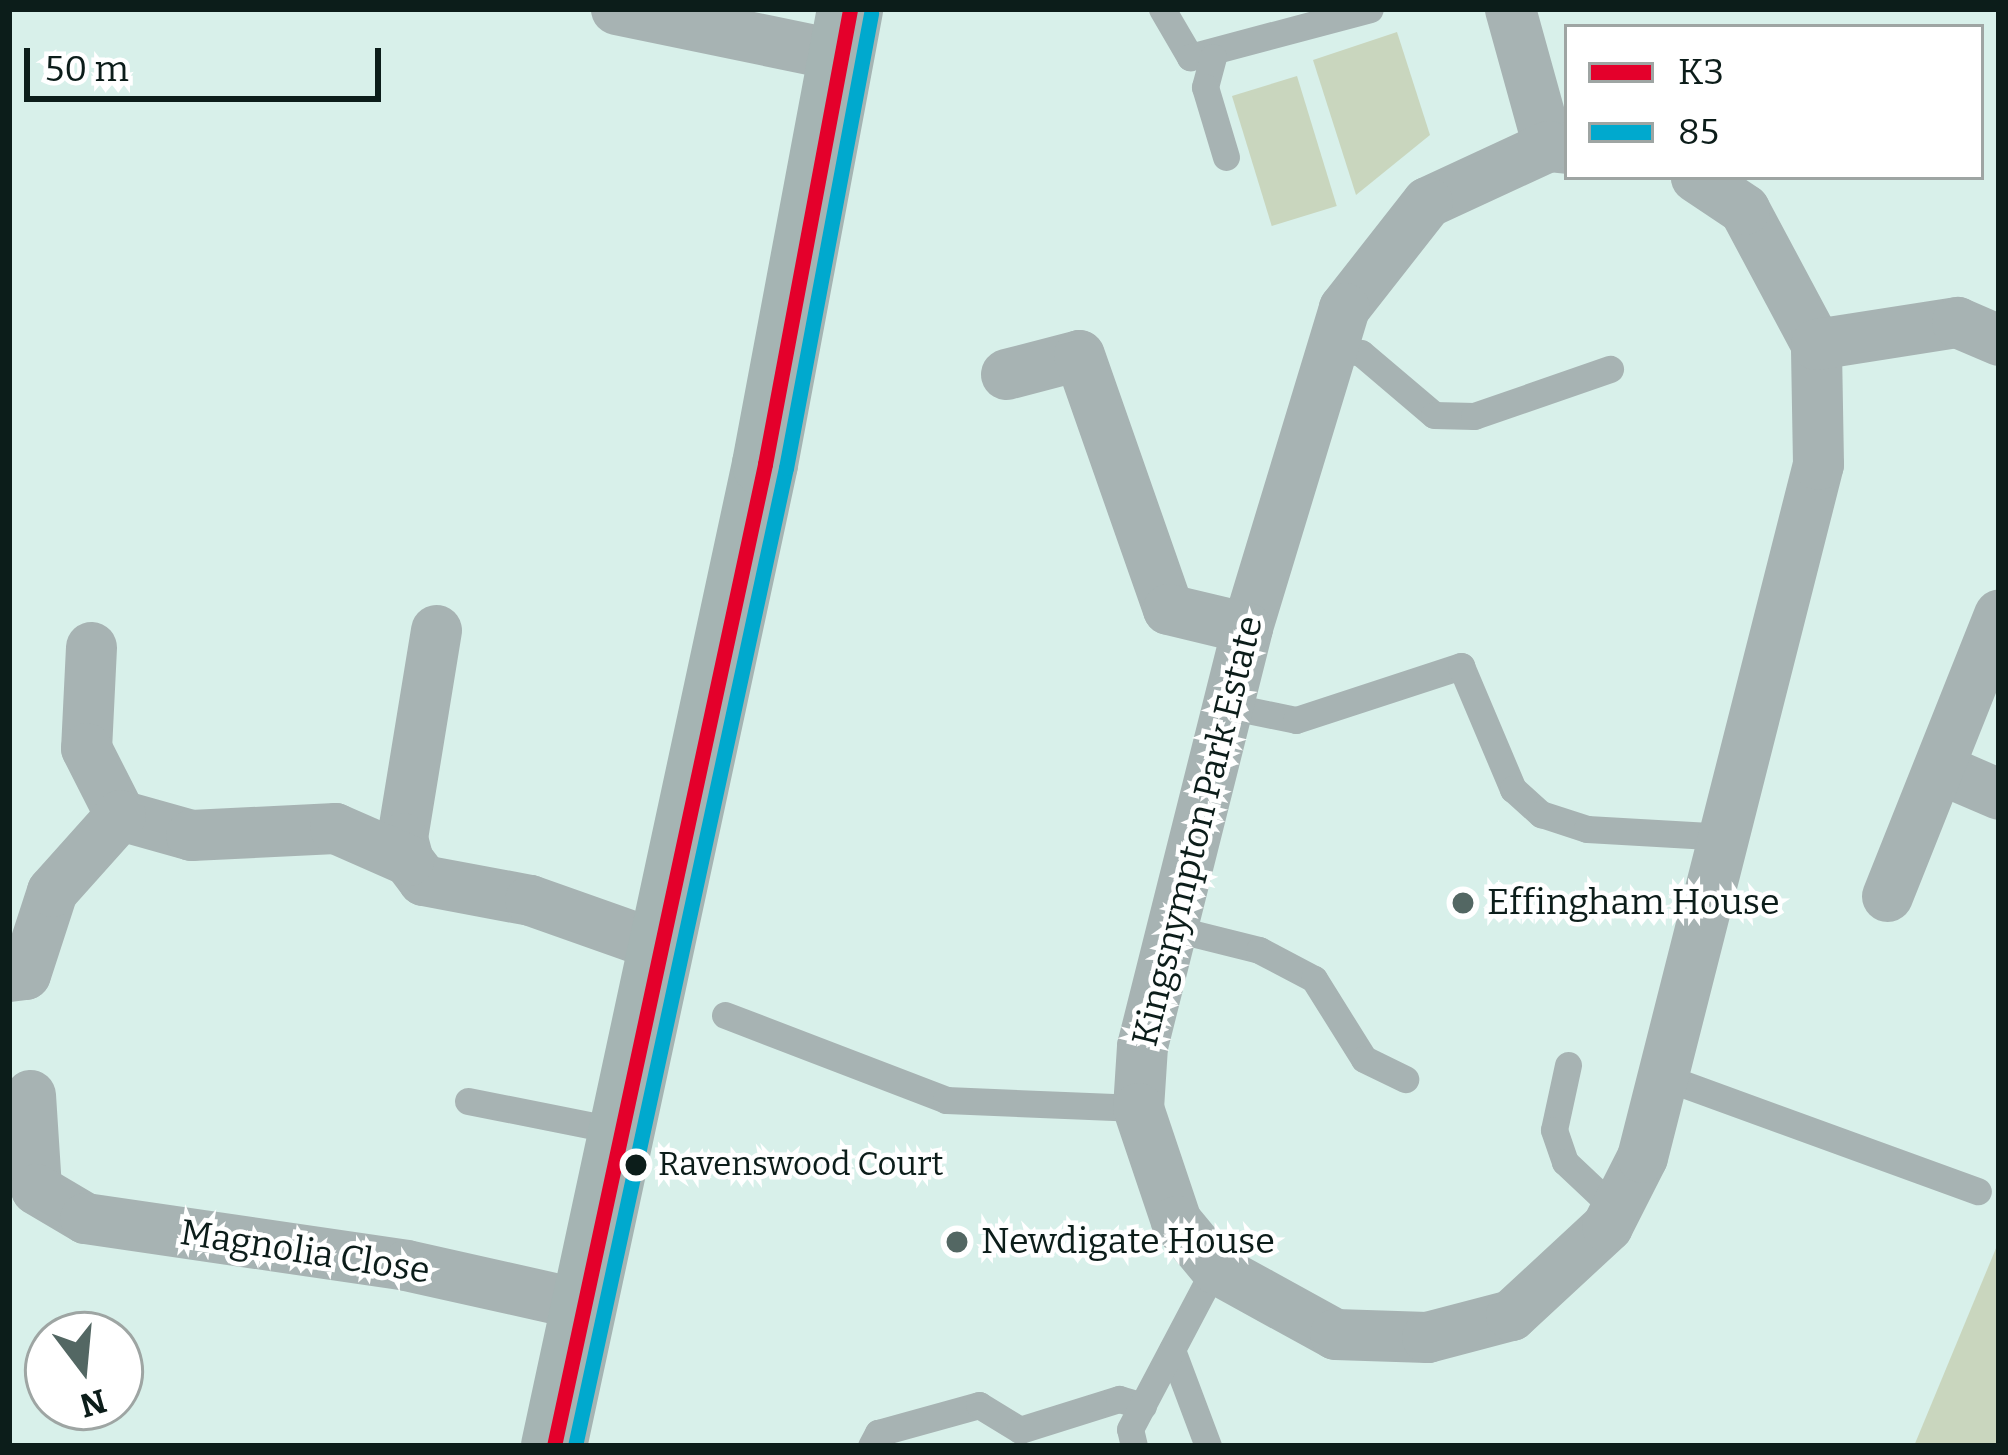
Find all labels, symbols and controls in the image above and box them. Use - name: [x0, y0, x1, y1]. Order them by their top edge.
- scale bar: [30, 24, 387, 98]
- legend: [1564, 24, 1984, 180]
- text: 50 m: [45, 47, 129, 91]
- text: K3: [1678, 50, 1724, 94]
- text: 85: [1678, 110, 1719, 154]
- street label: Kingsnympton Park Estate: [1124, 612, 1272, 1050]
- place label: Effingham House: [1487, 881, 1780, 925]
- marker: Effingham House: [1450, 890, 1476, 916]
- place label: Ravenswood Court: [658, 1145, 944, 1185]
- marker: Ravenswood Court: [625, 1154, 647, 1176]
- street label: Magnolia Close: [177, 1211, 433, 1293]
- place label: Newdigate House: [981, 1220, 1275, 1264]
- marker: Newdigate House: [944, 1229, 970, 1255]
- north arrow: [24, 1311, 144, 1431]
- text: N: [75, 1380, 111, 1425]

